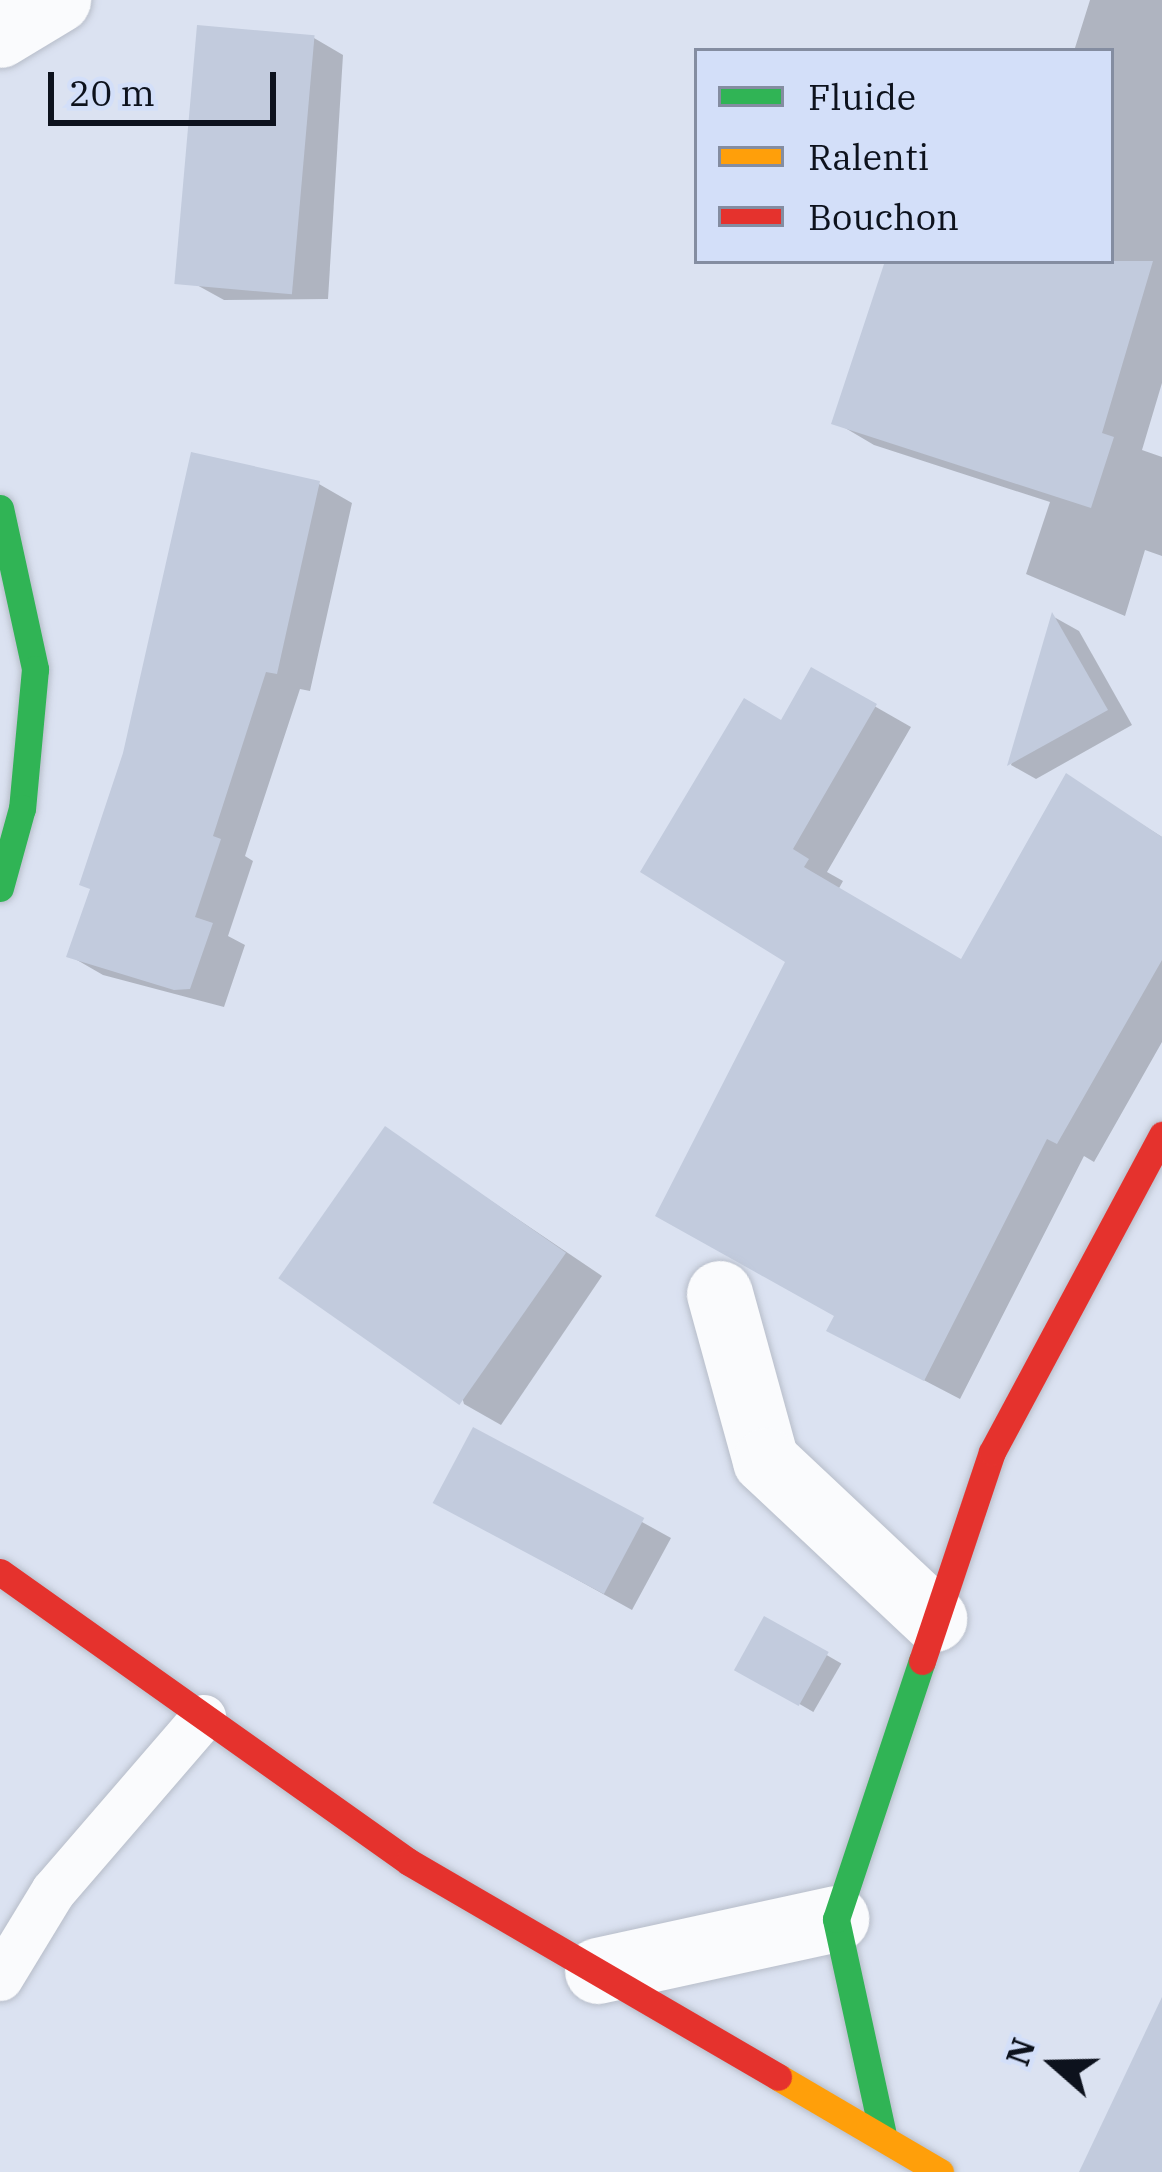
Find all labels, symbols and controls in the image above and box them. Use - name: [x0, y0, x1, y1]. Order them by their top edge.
- scale bar: [54, 48, 282, 122]
- legend: [694, 48, 1114, 264]
- text: 20 m: [69, 69, 155, 116]
- text: Fluide: [808, 73, 916, 120]
- text: Ralenti: [808, 133, 929, 180]
- text: Bouchon: [808, 193, 959, 240]
- north arrow: [994, 2004, 1114, 2124]
- text: N: [995, 2032, 1044, 2071]

